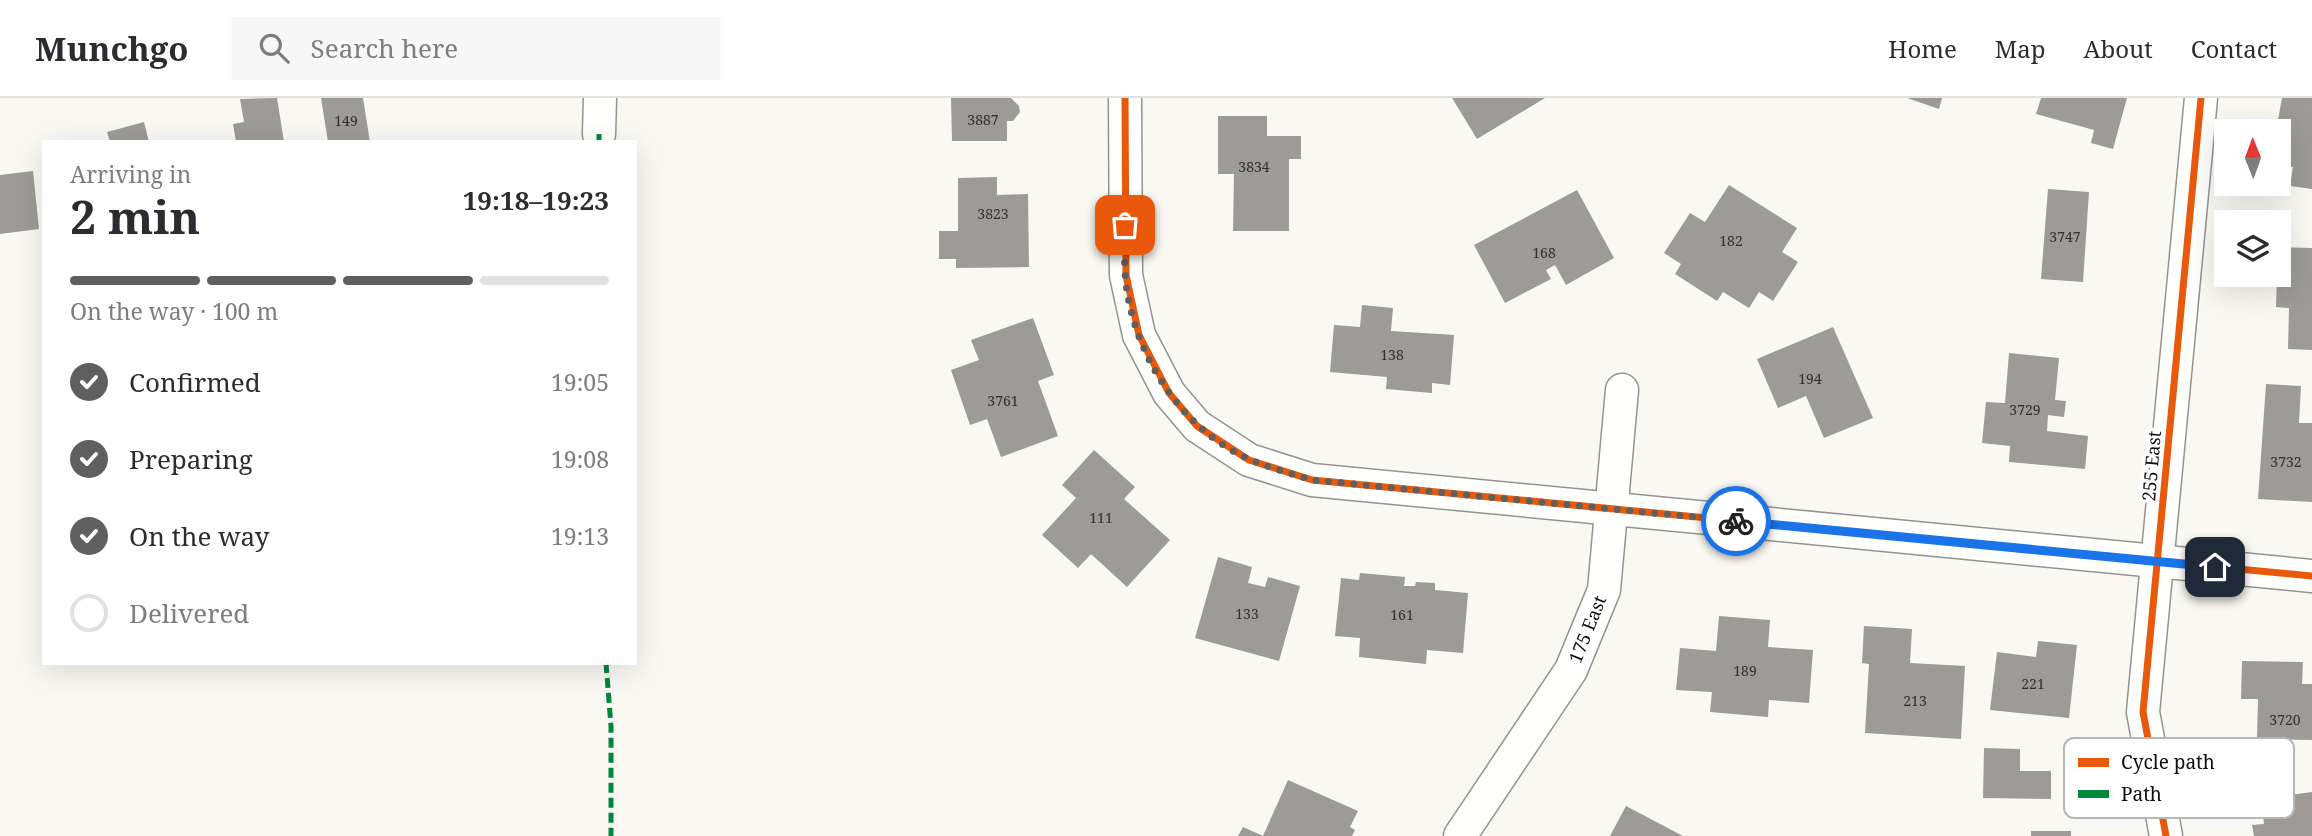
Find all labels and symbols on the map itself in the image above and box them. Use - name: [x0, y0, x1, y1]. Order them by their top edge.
- house number: 3887: [967, 110, 999, 129]
- house number: 149: [334, 111, 358, 130]
- north arrow: [2214, 119, 2291, 196]
- house number: 3834: [1238, 157, 1270, 176]
- pin: [1095, 195, 1155, 255]
- house number: 3823: [977, 204, 1009, 223]
- house number: 3747: [2049, 227, 2081, 246]
- house number: 182: [1719, 231, 1743, 250]
- house number: 168: [1532, 243, 1556, 262]
- house number: 138: [1380, 345, 1404, 364]
- house number: 194: [1798, 369, 1822, 388]
- house number: 3761: [987, 391, 1019, 410]
- house number: 3729: [2009, 400, 2041, 419]
- street label: 255 East: [2136, 430, 2166, 502]
- house number: 3732: [2270, 452, 2302, 471]
- courier: [1701, 486, 1771, 556]
- house number: 111: [1089, 508, 1113, 527]
- pin: [2185, 537, 2245, 597]
- street label: 175 East: [1563, 592, 1611, 666]
- house number: 133: [1235, 604, 1259, 623]
- house number: 161: [1390, 605, 1414, 624]
- house number: 189: [1733, 661, 1757, 680]
- house number: 221: [2021, 674, 2045, 693]
- house number: 213: [1903, 691, 1927, 710]
- house number: 3720: [2269, 710, 2301, 729]
- legend: [2064, 738, 2294, 818]
- text: Cycle path: [2121, 749, 2215, 775]
- text: Path: [2121, 781, 2162, 807]

